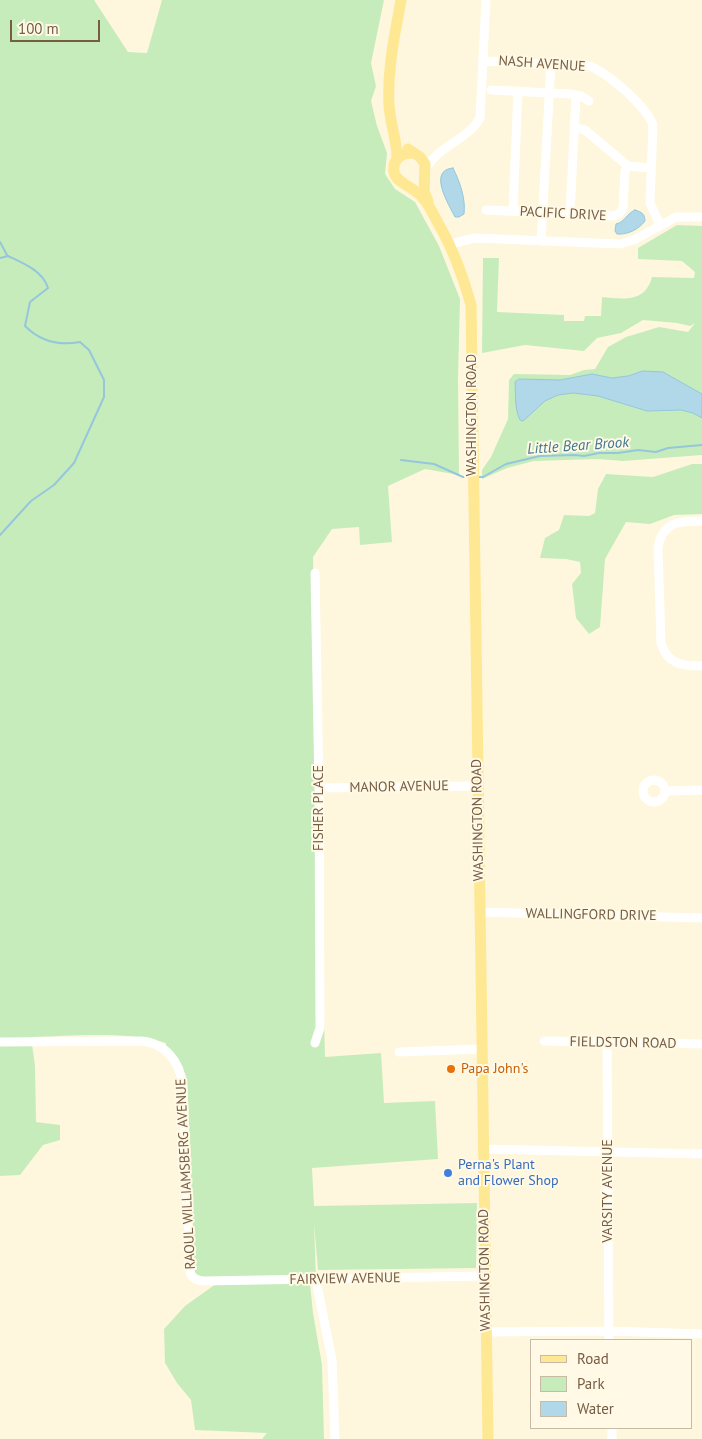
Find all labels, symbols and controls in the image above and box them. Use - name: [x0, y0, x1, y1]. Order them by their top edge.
- scale bar: [12, 10, 102, 42]
- text: 100 m: [18, 19, 59, 38]
- street label: NASH AVENUE: [498, 53, 586, 75]
- street label: PACIFIC DRIVE: [519, 203, 607, 225]
- street label: WASHINGTON ROAD: [464, 354, 480, 476]
- water label: Little Bear Brook: [526, 433, 630, 459]
- street label: WASHINGTON ROAD: [469, 759, 487, 881]
- street label: FISHER PLACE: [311, 765, 327, 851]
- street label: MANOR AVENUE: [349, 778, 449, 796]
- street label: WALLINGFORD DRIVE: [525, 905, 657, 925]
- street label: FIELDSTON ROAD: [569, 1034, 677, 1052]
- place label: Papa John's: [461, 1061, 529, 1077]
- marker: Papa John's: [445, 1063, 457, 1075]
- street label: RAOUL WILLIAMSBERG AVENUE: [173, 1078, 199, 1270]
- street label: VARSITY AVENUE: [600, 1139, 616, 1243]
- place label: Perna's Plant and Flower Shop: [458, 1157, 558, 1190]
- marker: Perna's Plant and Flower Shop: [442, 1167, 454, 1179]
- street label: WASHINGTON ROAD: [476, 1209, 494, 1331]
- street label: FAIRVIEW AVENUE: [289, 1270, 401, 1288]
- legend: [530, 1339, 692, 1429]
- text: Road: [577, 1349, 609, 1368]
- text: Park: [577, 1374, 605, 1393]
- text: Water: [577, 1399, 614, 1418]

